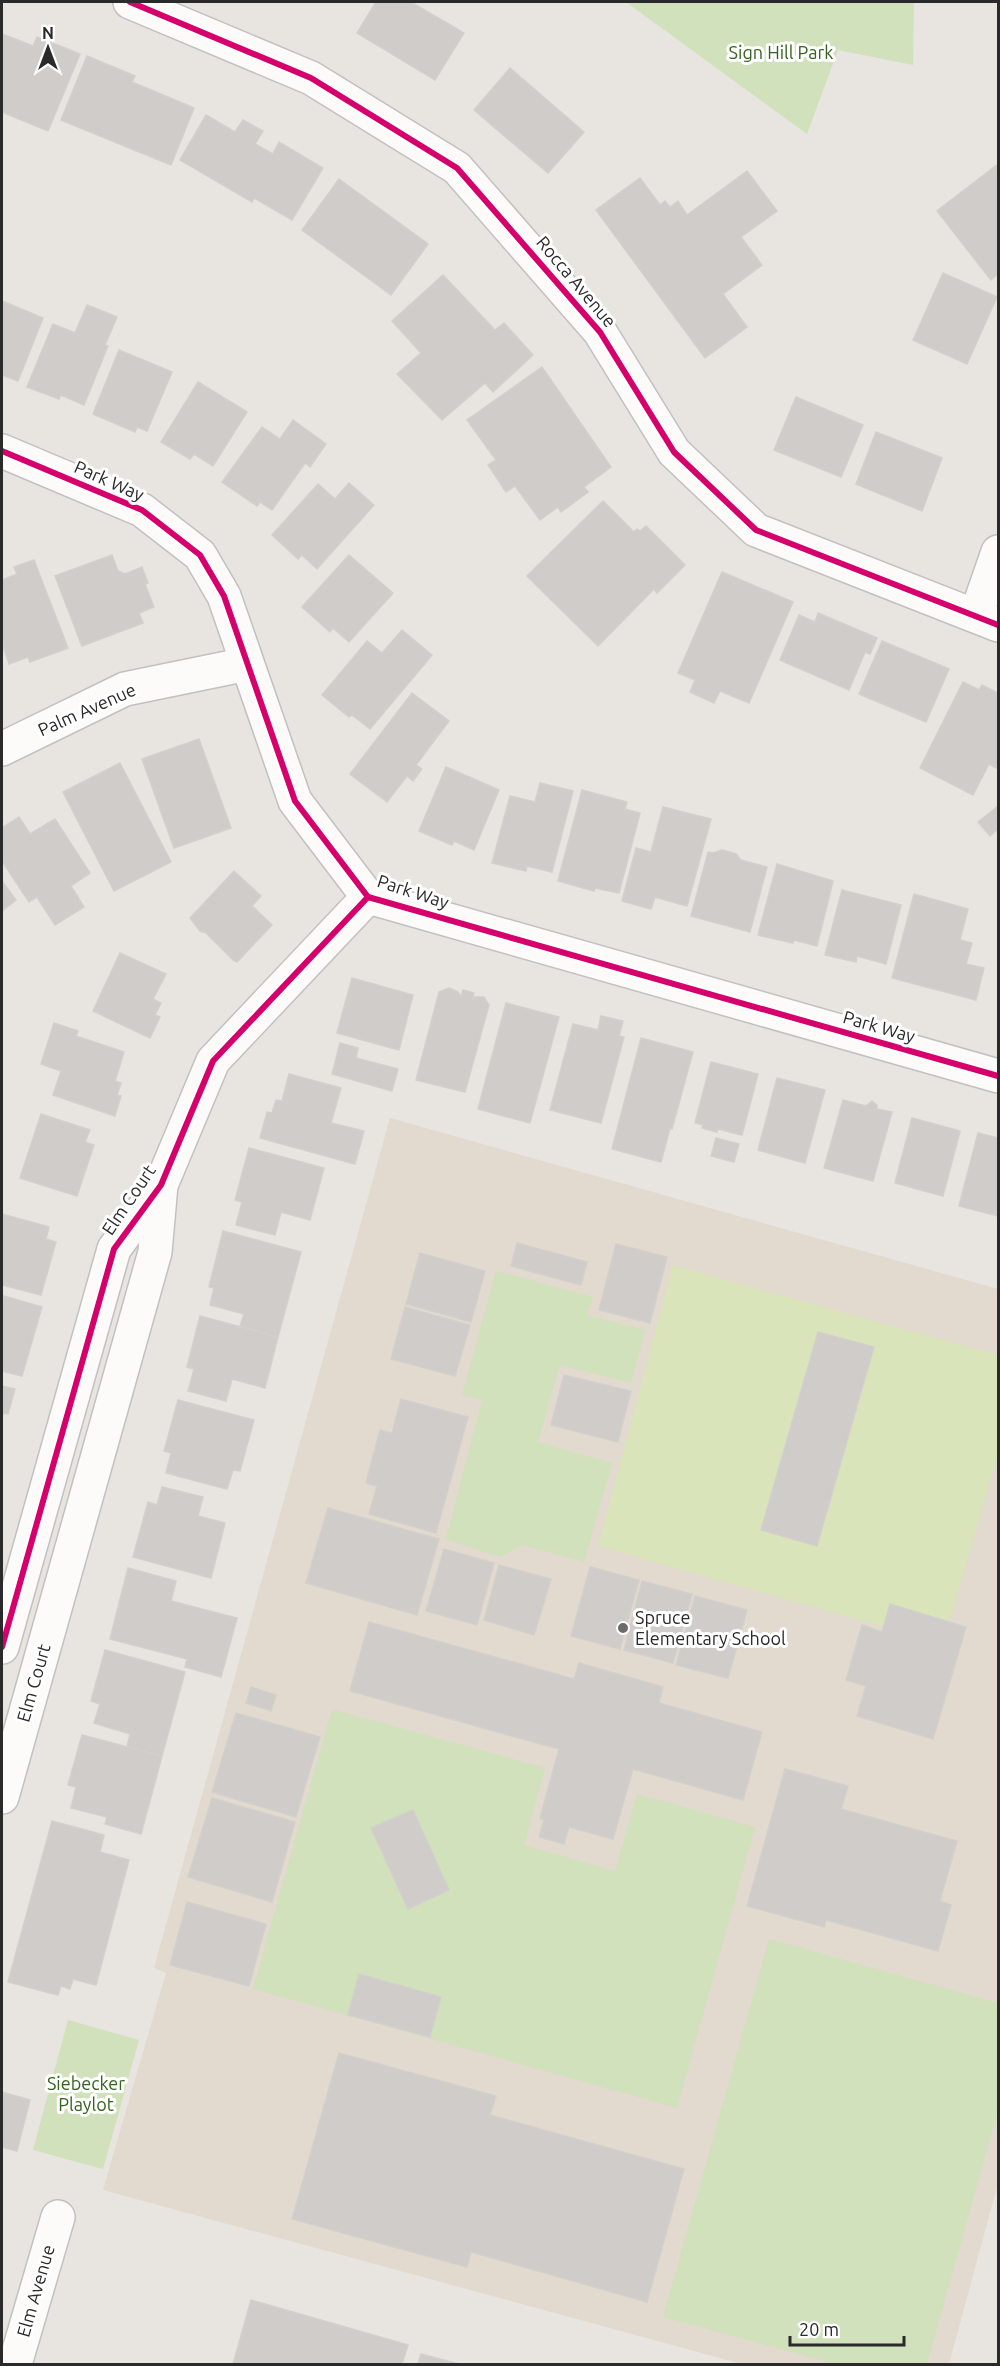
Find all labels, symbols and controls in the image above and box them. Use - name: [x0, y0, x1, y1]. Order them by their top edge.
- north arrow: [18, 18, 78, 78]
- text: N: [42, 24, 54, 42]
- park label: Sign Hill Park: [729, 42, 833, 62]
- street label: Rocca Avenue: [533, 232, 621, 331]
- street label: Park Way: [71, 456, 148, 504]
- street label: Palm Avenue: [35, 679, 139, 740]
- street label: Park Way: [375, 870, 452, 912]
- street label: Park Way: [841, 1006, 918, 1046]
- street label: Elm Court: [97, 1161, 159, 1238]
- place label: Spruce Elementary School: [635, 1607, 786, 1648]
- marker: Spruce Elementary School: [616, 1621, 630, 1635]
- street label: Elm Court: [12, 1641, 54, 1724]
- park label: Siebecker Playlot: [47, 2073, 125, 2114]
- street label: Elm Avenue: [12, 2242, 58, 2339]
- scale bar: [790, 2309, 904, 2347]
- text: 20 m: [799, 2319, 839, 2339]

